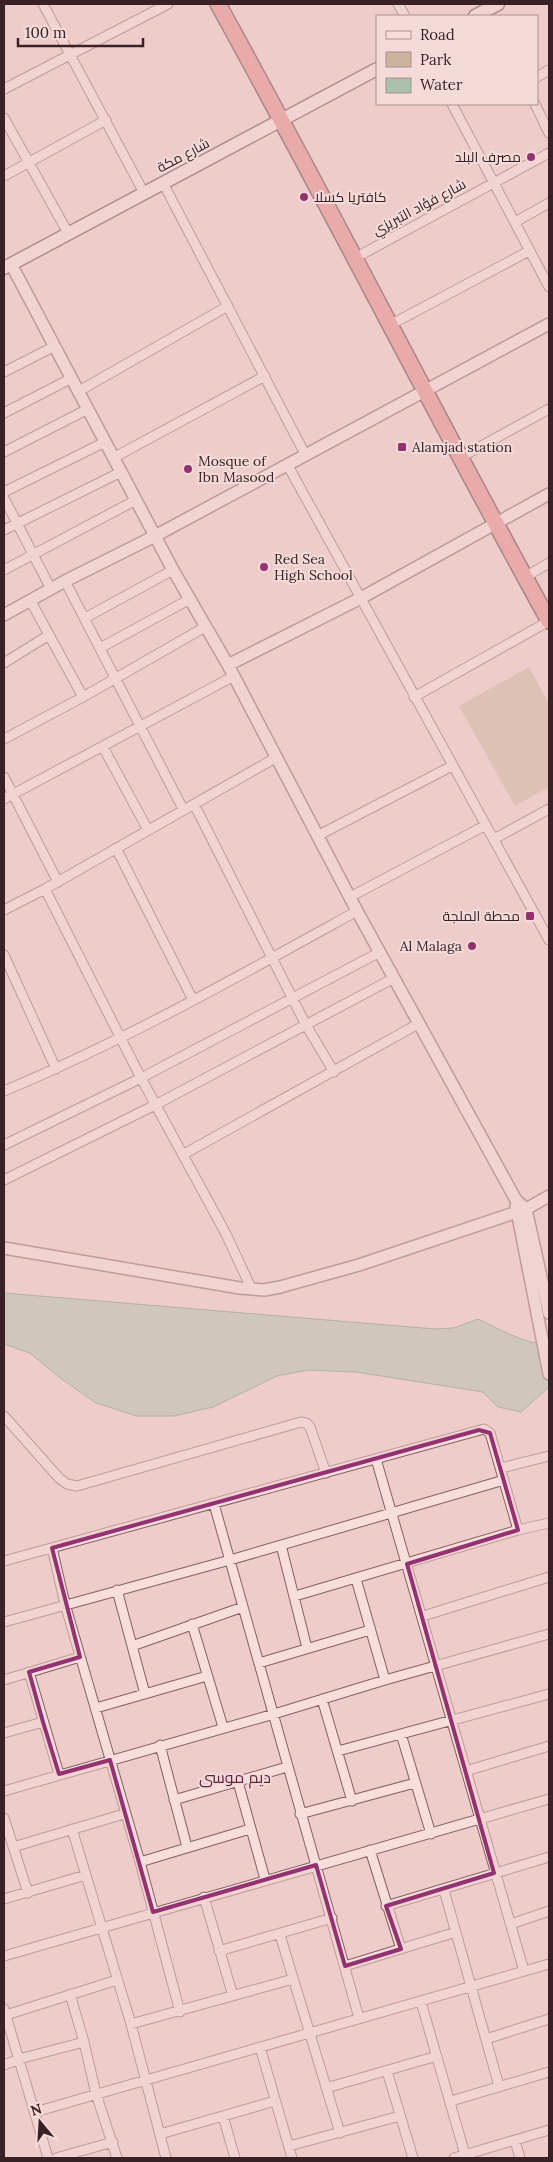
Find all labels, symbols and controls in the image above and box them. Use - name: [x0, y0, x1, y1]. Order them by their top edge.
- scale bar: [18, 15, 142, 47]
- legend: [376, 15, 538, 105]
- text: 100 m: [25, 23, 66, 42]
- text: Road: [420, 25, 455, 44]
- text: Park: [420, 50, 451, 69]
- text: Water: [420, 75, 463, 94]
- street label: شارع مكة: [154, 134, 212, 176]
- place label: مصرف البلد: [455, 148, 521, 166]
- marker: مصرف البلد: [525, 151, 537, 163]
- street label: شارع فؤاد التبريزي: [369, 175, 470, 242]
- place label: كافتريا كسلا: [314, 188, 387, 206]
- marker: كافتريا كسلا: [298, 191, 310, 203]
- place label: Alamjad station: [411, 438, 513, 456]
- marker: Alamjad station: [396, 441, 408, 453]
- place label: Mosque of Ibn Masood: [198, 452, 274, 486]
- marker: Mosque of Ibn Masood: [182, 463, 194, 475]
- place label: Red Sea High School: [274, 550, 353, 584]
- marker: Red Sea High School: [258, 561, 270, 573]
- place label: محطة الملجة: [442, 907, 520, 925]
- marker: محطة الملجة: [524, 910, 536, 922]
- place label: Al Malaga: [399, 937, 462, 955]
- marker: Al Malaga: [466, 940, 478, 952]
- district label: ديم موسى: [199, 1767, 271, 1789]
- north arrow: [15, 2097, 65, 2147]
- text: N: [28, 2099, 44, 2120]

